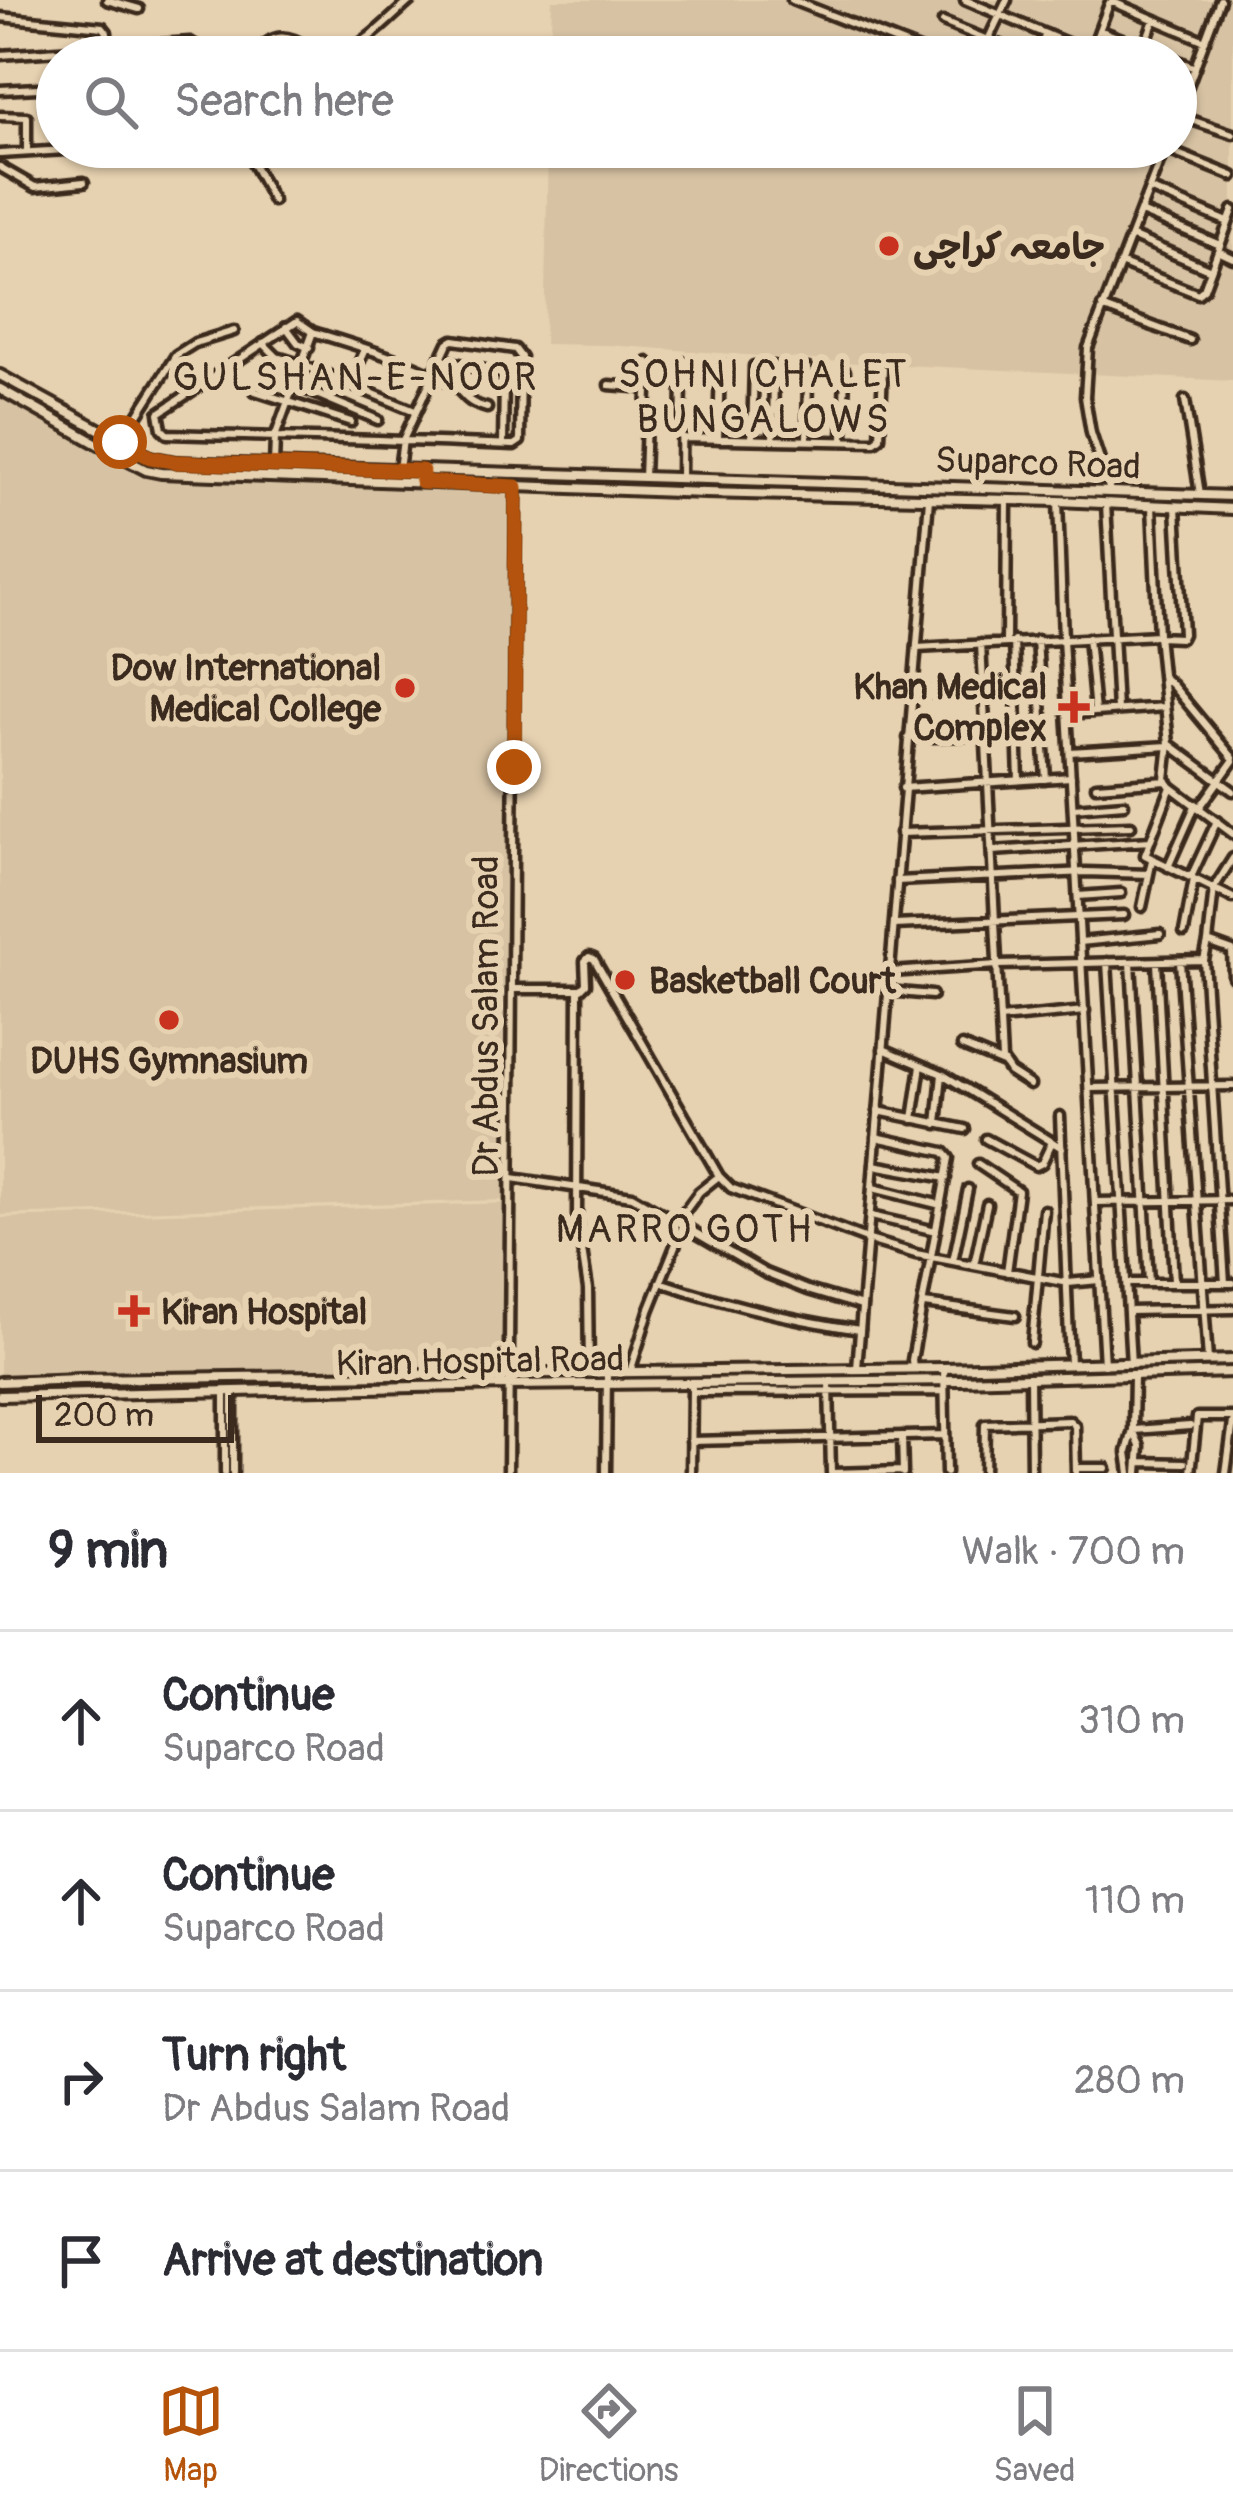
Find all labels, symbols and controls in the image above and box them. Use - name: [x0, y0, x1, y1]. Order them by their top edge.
- search box: [36, 36, 1197, 168]
- icon: search: [78, 69, 144, 135]
- text: Search here: [174, 74, 394, 130]
- place label: جامعہ کراچی: [913, 225, 1105, 270]
- marker: جامعہ کراچی: [876, 233, 902, 259]
- district label: SOHNI CHALET BUNGALOWS: [618, 350, 910, 444]
- district label: GULSHAN-E-NOOR: [173, 353, 539, 402]
- route start: [93, 415, 147, 469]
- street label: Suparco Road: [934, 437, 1142, 490]
- place label: Dow International Medical College: [110, 646, 382, 732]
- place label: Khan Medical Complex: [853, 665, 1047, 751]
- marker: Dow International Medical College: [392, 675, 418, 701]
- marker: Khan Medical Complex: [1058, 691, 1090, 723]
- route end: [487, 740, 541, 794]
- street label: Dr Abdus Salam Road: [464, 855, 509, 1177]
- place label: Basketball Court: [649, 959, 897, 1004]
- marker: Basketball Court: [612, 967, 638, 993]
- marker: DUHS Gymnasium: [156, 1007, 182, 1033]
- place label: DUHS Gymnasium: [30, 1039, 308, 1084]
- district label: MARRO GOTH: [556, 1205, 814, 1254]
- place label: Kiran Hospital: [161, 1290, 367, 1335]
- marker: Kiran Hospital: [118, 1295, 150, 1327]
- street label: Kiran Hospital Road: [335, 1336, 625, 1387]
- scale bar: [36, 1389, 234, 1442]
- text: 200 m: [54, 1395, 154, 1436]
- text: 9 min: [48, 1519, 168, 1583]
- text: Walk · 700 m: [961, 1527, 1185, 1576]
- text: Continue: [162, 1668, 335, 1724]
- icon: ahead: [48, 1688, 114, 1754]
- text: 310 m: [1078, 1696, 1185, 1745]
- text: Suparco Road: [162, 1724, 385, 1773]
- text: Continue: [162, 1848, 335, 1904]
- icon: ahead: [48, 1868, 114, 1934]
- text: 110 m: [1085, 1876, 1185, 1925]
- text: Suparco Road: [162, 1904, 385, 1953]
- text: Turn right: [162, 2028, 346, 2084]
- icon: right: [48, 2048, 114, 2114]
- text: 280 m: [1074, 2056, 1185, 2105]
- text: Dr Abdus Salam Road: [162, 2084, 510, 2133]
- icon: arrive: [48, 2228, 114, 2294]
- text: Arrive at destination: [162, 2233, 543, 2289]
- tab: Map: [158, 2378, 224, 2491]
- tab: Directions: [539, 2378, 679, 2491]
- tab: Saved: [994, 2378, 1075, 2491]

